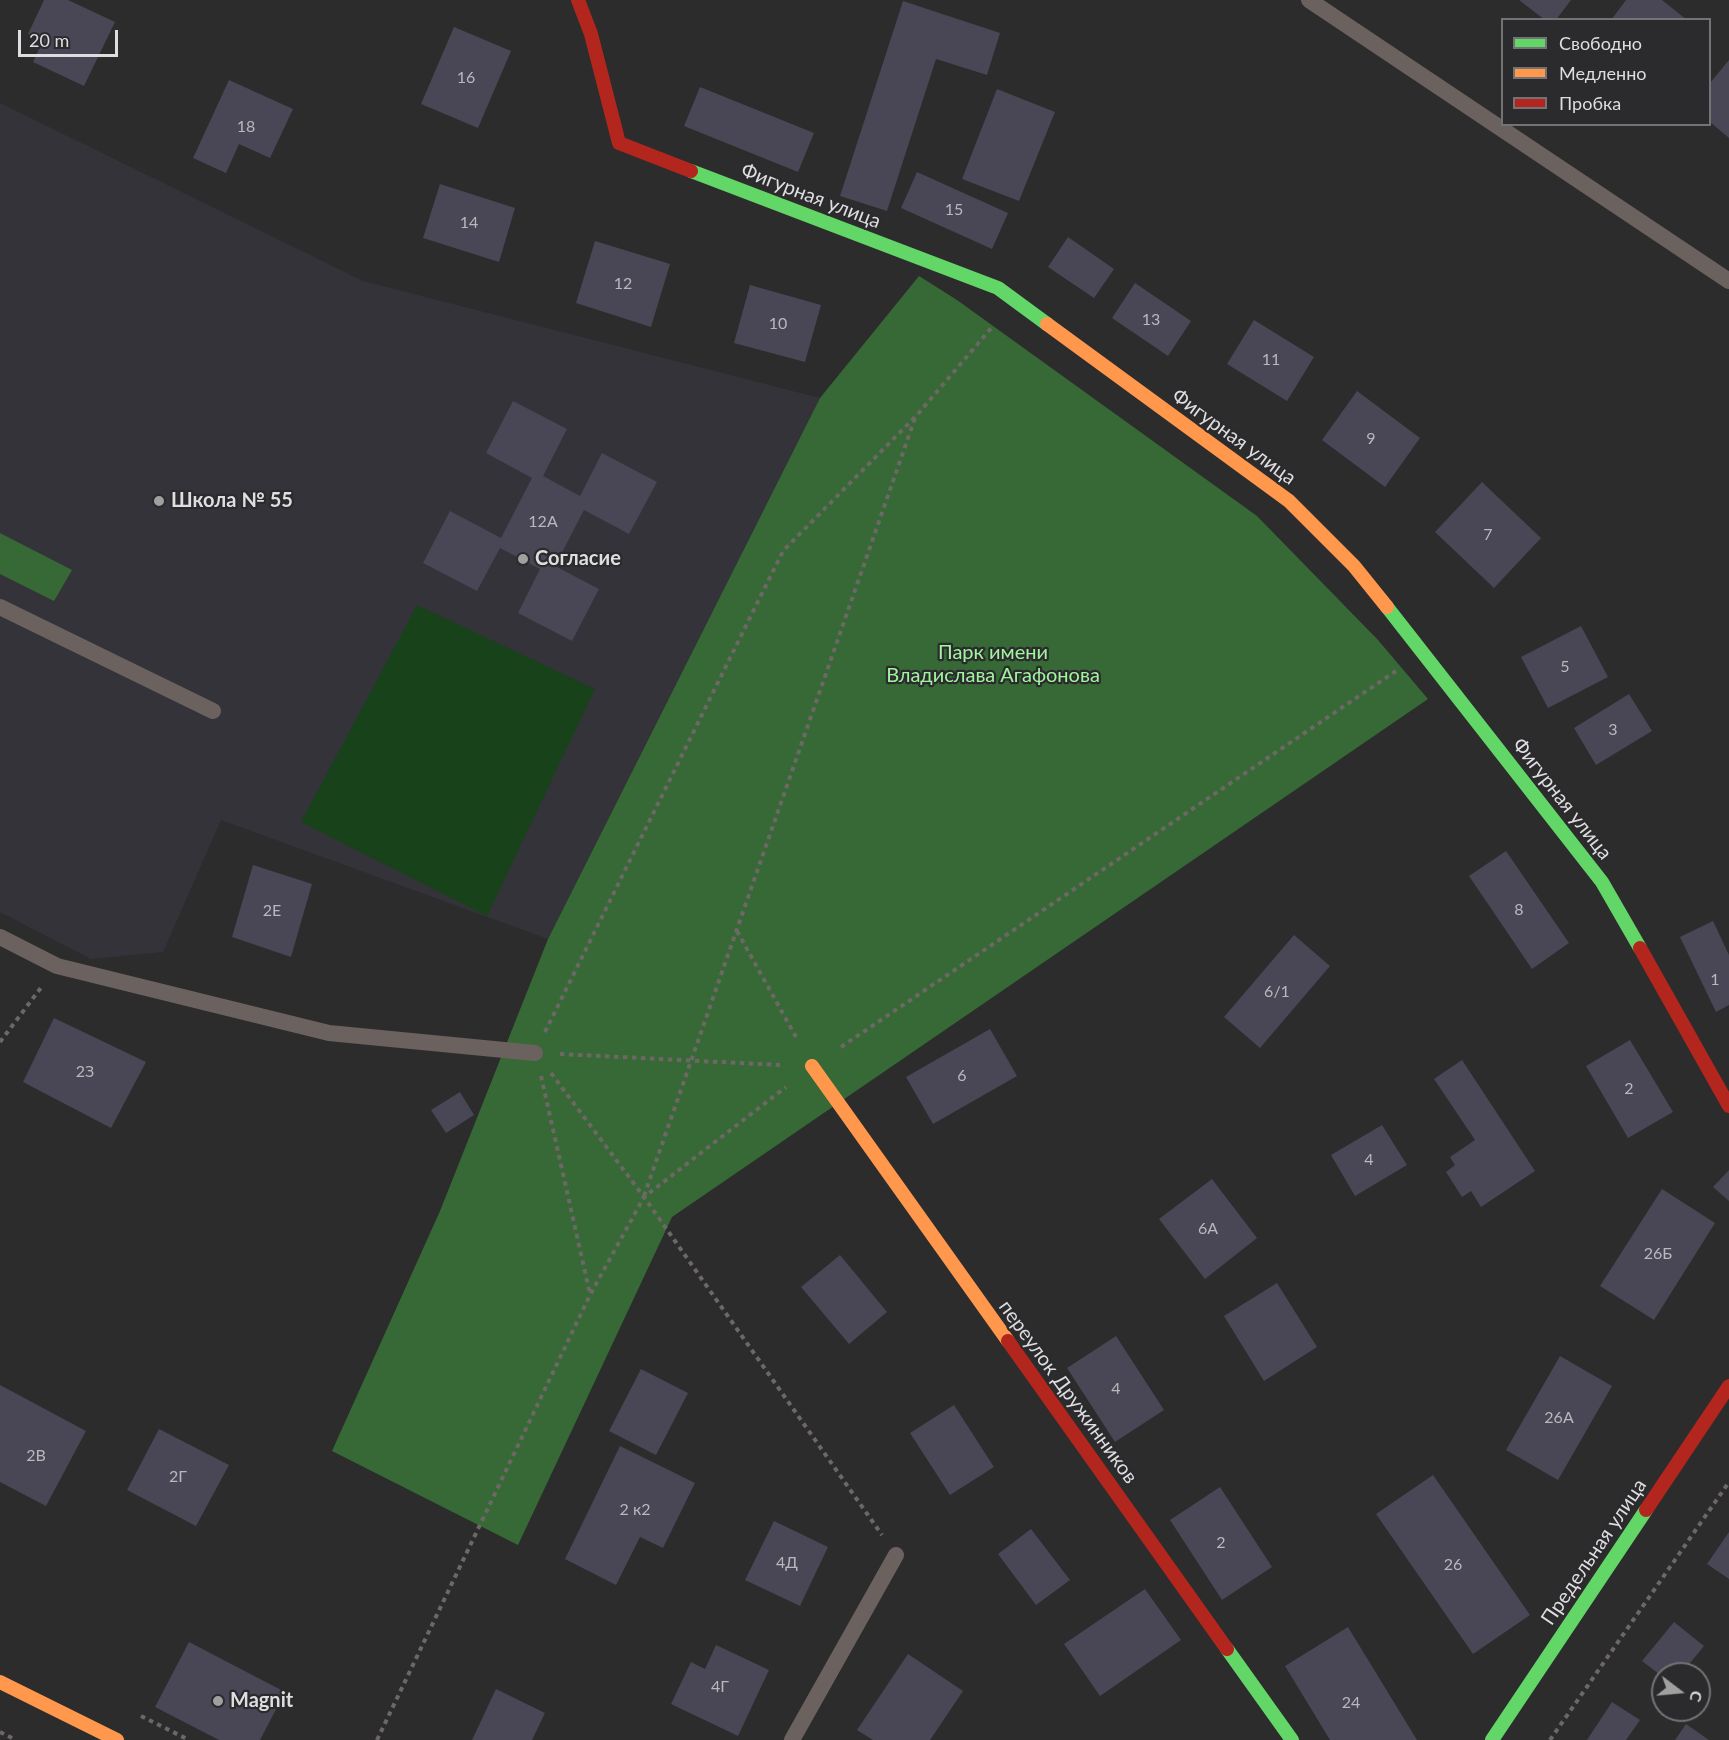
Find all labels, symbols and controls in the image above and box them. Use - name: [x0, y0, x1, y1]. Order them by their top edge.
- scale bar: [21, 18, 122, 56]
- legend: [1501, 18, 1711, 126]
- text: 20 m: [29, 29, 69, 51]
- text: Свободно: [1559, 32, 1642, 54]
- text: Медленно: [1559, 62, 1647, 84]
- house number: 16: [457, 68, 475, 88]
- text: Пробка: [1559, 92, 1621, 114]
- house number: 18: [237, 117, 255, 137]
- street label: Фигурная улица: [738, 158, 884, 234]
- house number: 15: [945, 200, 963, 220]
- house number: 14: [460, 213, 478, 233]
- house number: 12: [614, 274, 632, 294]
- house number: 13: [1142, 310, 1160, 330]
- house number: 10: [769, 314, 787, 334]
- house number: 11: [1262, 350, 1280, 370]
- street label: Фигурная улица: [1167, 384, 1301, 490]
- house number: 9: [1366, 429, 1376, 449]
- place label: Школа № 55: [171, 489, 293, 513]
- marker: Школа № 55: [152, 494, 166, 508]
- house number: 12А: [528, 512, 558, 532]
- house number: 7: [1483, 525, 1493, 545]
- place label: Согласие: [535, 547, 621, 571]
- marker: Согласие: [516, 552, 530, 566]
- park label: Парк имени Владислава Агафонова: [886, 641, 1100, 688]
- house number: 5: [1560, 657, 1570, 677]
- house number: 3: [1608, 720, 1618, 740]
- street label: Фигурная улица: [1507, 733, 1617, 865]
- house number: 8: [1514, 900, 1524, 920]
- house number: 2Е: [263, 901, 281, 921]
- house number: 1: [1710, 970, 1720, 990]
- house number: 6/1: [1264, 982, 1290, 1002]
- house number: 2З: [76, 1062, 94, 1082]
- house number: 6: [957, 1066, 967, 1086]
- house number: 2: [1624, 1079, 1634, 1099]
- house number: 4: [1364, 1150, 1374, 1170]
- house number: 6А: [1198, 1219, 1218, 1239]
- house number: 26Б: [1644, 1244, 1672, 1264]
- street label: переулок Дружинников: [993, 1296, 1143, 1488]
- house number: 4: [1111, 1379, 1121, 1399]
- house number: 26А: [1544, 1408, 1574, 1428]
- house number: 2В: [26, 1446, 46, 1466]
- house number: 2Г: [169, 1467, 187, 1487]
- street label: Предельная улица: [1536, 1474, 1652, 1630]
- house number: 2 к2: [620, 1500, 650, 1520]
- house number: 2: [1216, 1533, 1226, 1553]
- house number: 4Д: [776, 1553, 798, 1573]
- house number: 26: [1444, 1555, 1462, 1575]
- north arrow: [1651, 1662, 1711, 1722]
- house number: 4Г: [711, 1677, 729, 1697]
- place label: Magnit: [230, 1689, 293, 1713]
- text: С: [1686, 1689, 1707, 1704]
- house number: 24: [1342, 1693, 1360, 1713]
- marker: Magnit: [211, 1694, 225, 1708]

